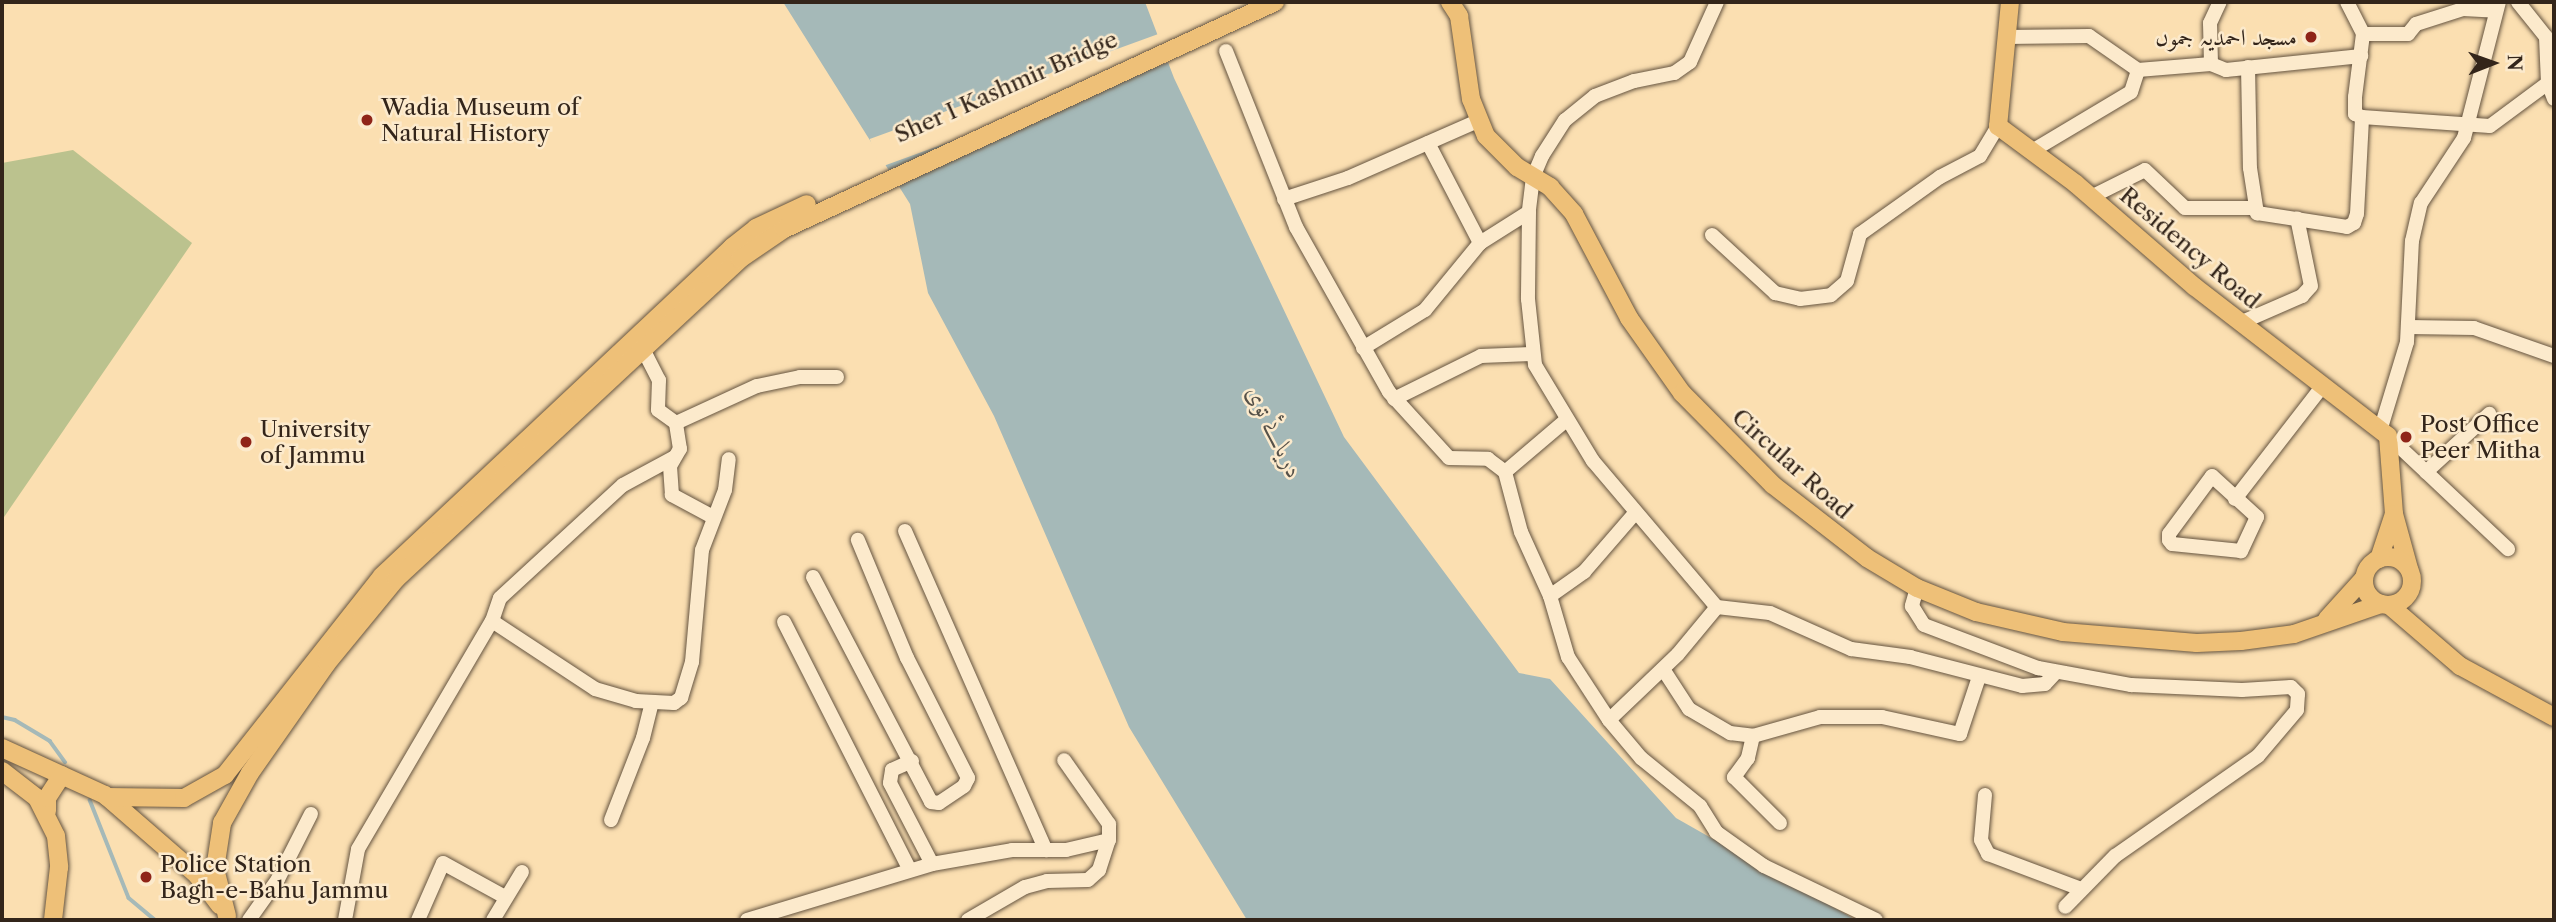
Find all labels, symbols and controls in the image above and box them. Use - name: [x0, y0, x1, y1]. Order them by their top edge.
- place label: مسجد احمدیہ جموں: [2155, 23, 2297, 51]
- street label: Sher I Kashmir Bridge: [890, 25, 1122, 149]
- north arrow: [2458, 28, 2528, 98]
- marker: مسجد احمدیہ جموں: [2303, 29, 2319, 45]
- text: N: [2503, 54, 2526, 71]
- place label: Wadia Museum of Natural History: [381, 93, 579, 147]
- marker: Wadia Museum of Natural History: [359, 112, 375, 128]
- street label: Residency Road: [2114, 181, 2266, 315]
- water label: دریائے توی: [1240, 381, 1310, 483]
- street label: Circular Road: [1726, 403, 1858, 525]
- place label: Post Office Peer Mitha: [2420, 410, 2541, 464]
- place label: University of Jammu: [260, 415, 371, 469]
- marker: Post Office Peer Mitha: [2398, 429, 2414, 445]
- marker: University of Jammu: [238, 434, 254, 450]
- place label: Police Station Bagh-e-Bahu Jammu: [160, 850, 388, 904]
- marker: Police Station Bagh-e-Bahu Jammu: [138, 869, 154, 885]

